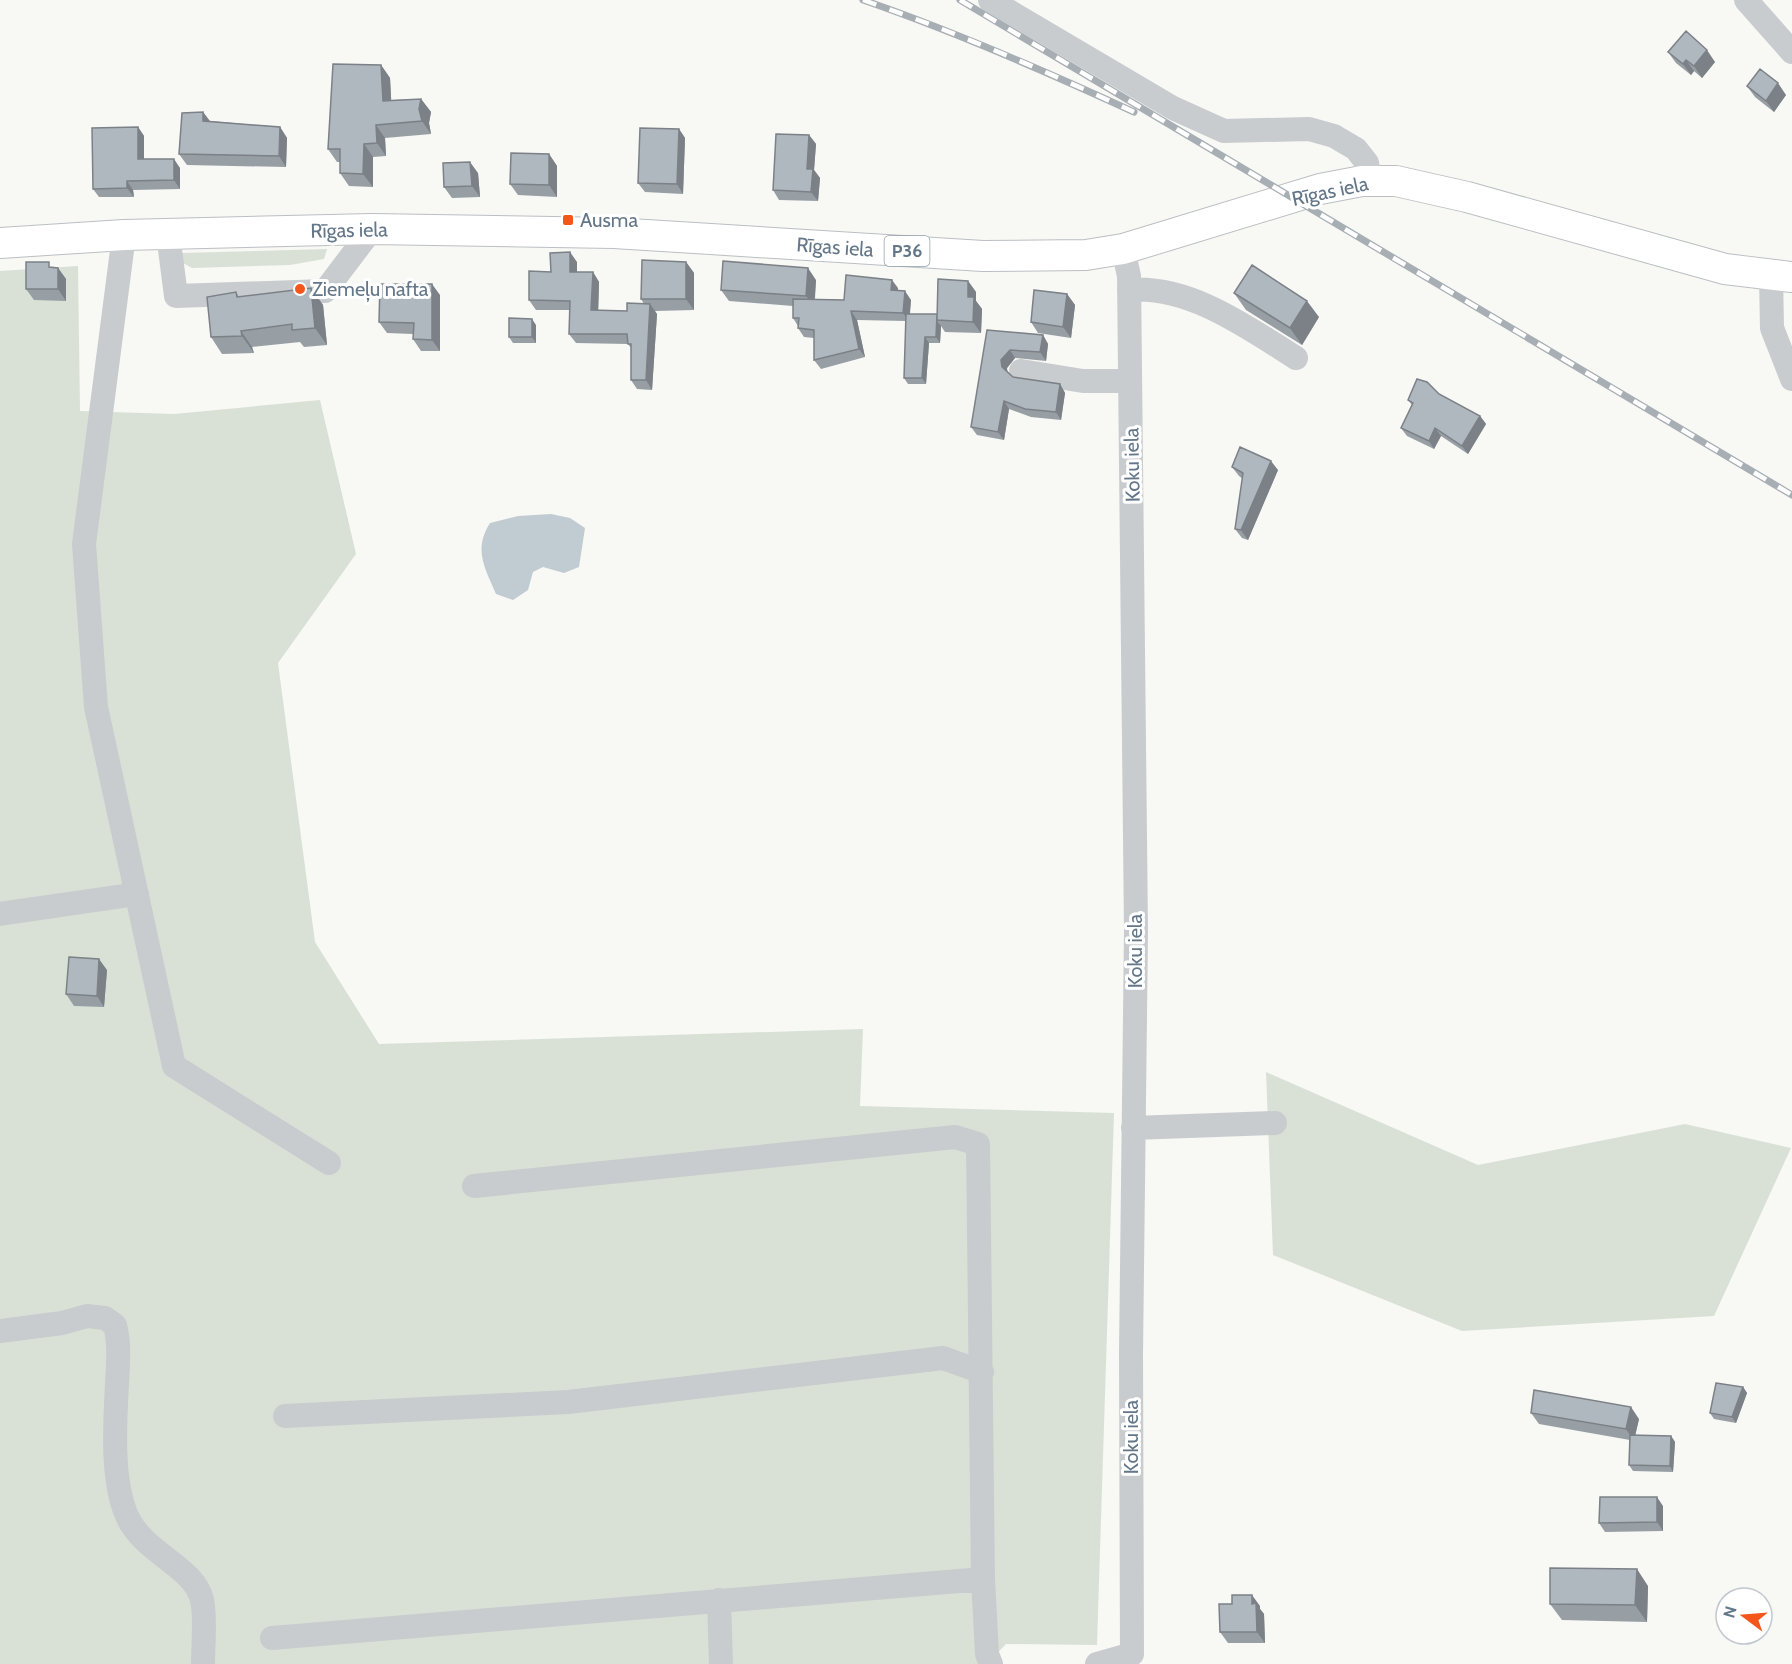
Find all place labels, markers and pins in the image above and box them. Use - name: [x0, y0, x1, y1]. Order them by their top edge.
- place label: Ausma: [580, 208, 638, 232]
- marker: Ausma: [561, 213, 575, 227]
- place label: Ziemeļu nafta: [312, 277, 429, 302]
- marker: Ziemeļu nafta: [293, 282, 307, 296]

